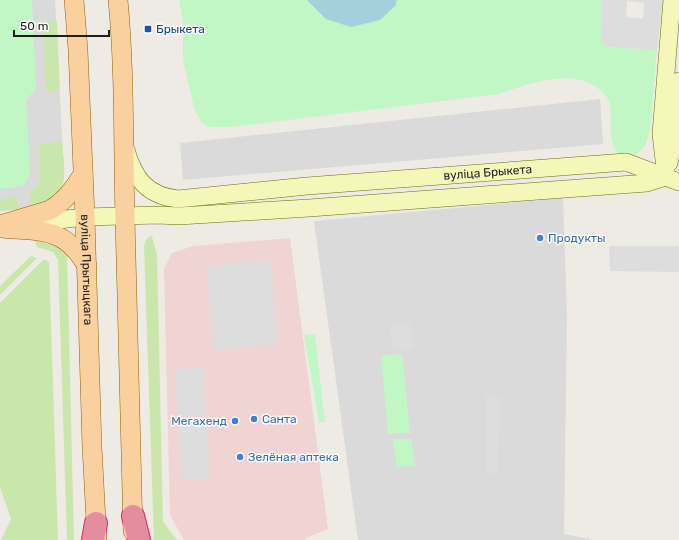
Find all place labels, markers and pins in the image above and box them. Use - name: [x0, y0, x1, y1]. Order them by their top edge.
- place label: Брыкета: [156, 22, 205, 36]
- marker: Брыкета: [143, 24, 153, 34]
- place label: Продукты: [548, 231, 605, 245]
- marker: Продукты: [535, 233, 545, 243]
- place label: Санта: [262, 412, 297, 426]
- place label: Мегахенд: [171, 414, 227, 428]
- marker: Санта: [249, 414, 259, 424]
- marker: Мегахенд: [230, 416, 240, 426]
- place label: Зелёная аптека: [248, 450, 339, 464]
- marker: Зелёная аптека: [235, 452, 245, 462]

